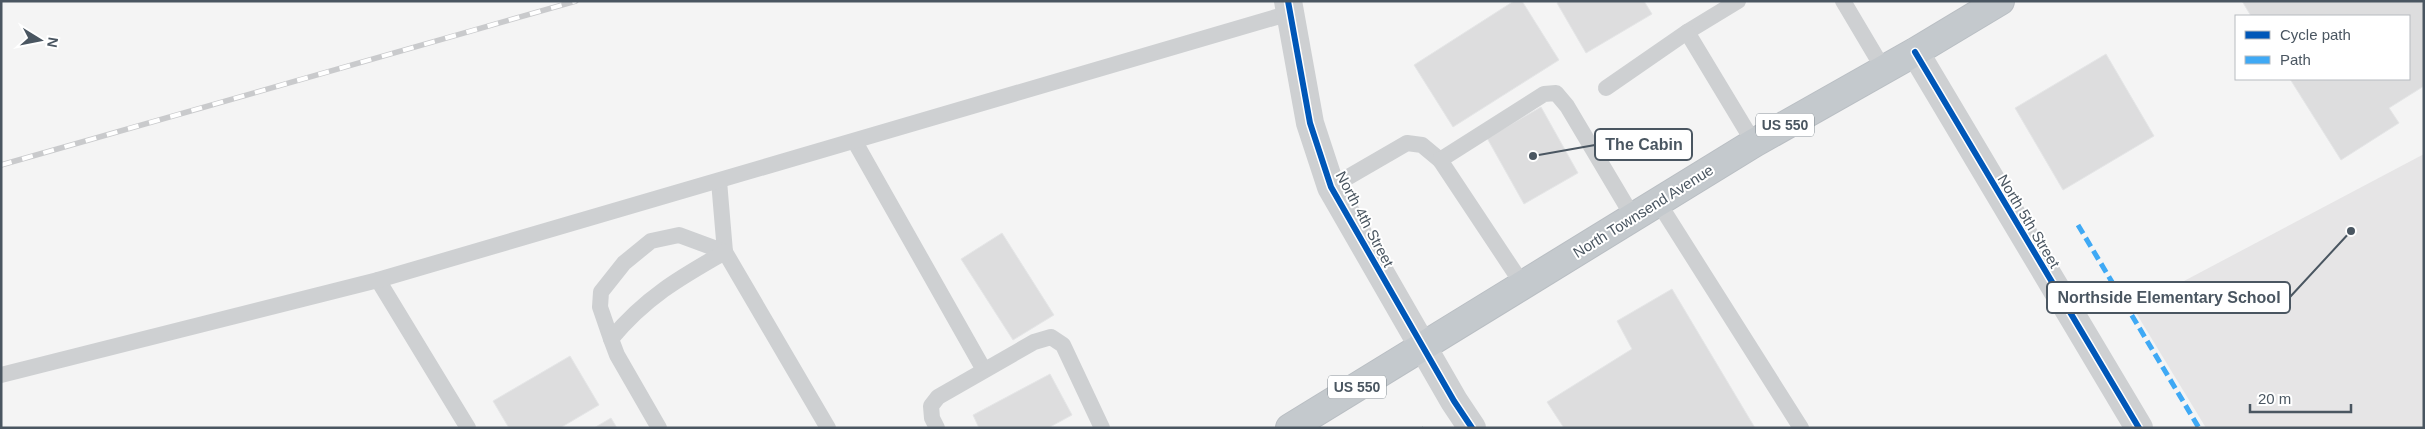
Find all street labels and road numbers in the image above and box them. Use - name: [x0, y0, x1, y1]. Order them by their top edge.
- road number: US 550: [1756, 114, 1814, 136]
- street label: North Townsend Avenue: [1570, 161, 1716, 261]
- street label: North 4th Street: [1333, 168, 1398, 270]
- street label: North 5th Street: [1994, 171, 2064, 271]
- road number: US 550: [1328, 376, 1386, 398]

